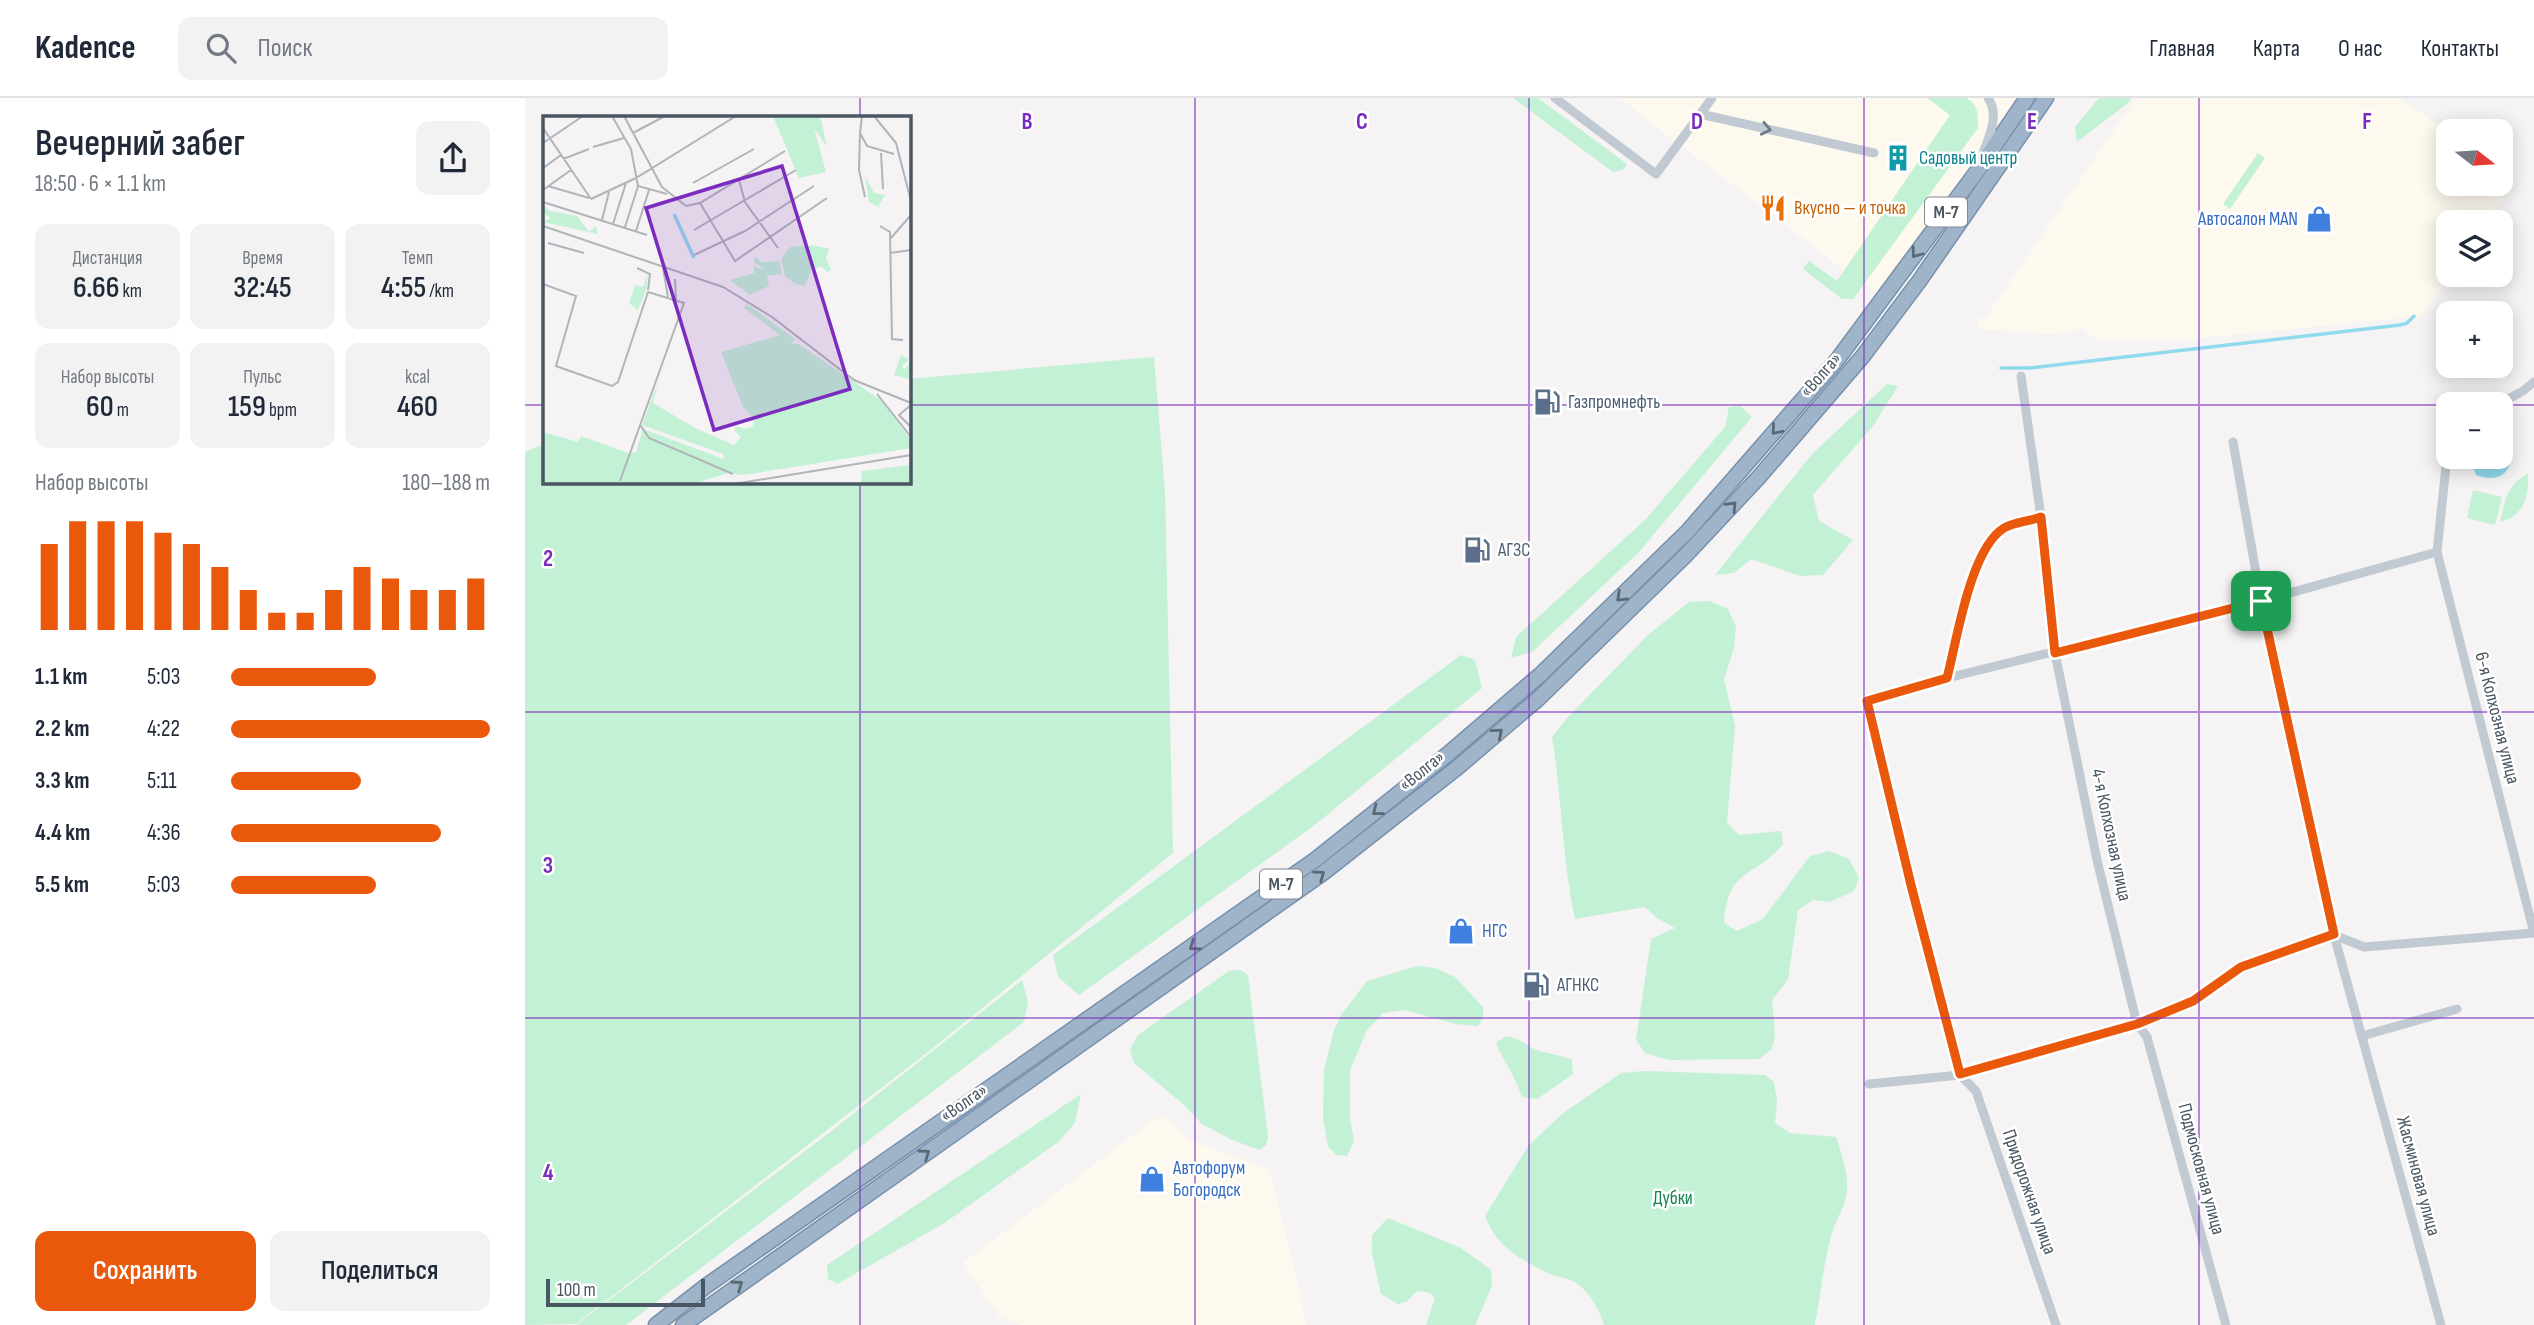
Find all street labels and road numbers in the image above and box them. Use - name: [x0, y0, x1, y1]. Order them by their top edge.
- road number: М-7: [1925, 198, 1967, 226]
- street label: «Волга»: [1795, 348, 1847, 402]
- street label: 6-я Колхозная улица: [2470, 650, 2524, 786]
- street label: «Волга»: [1395, 746, 1449, 796]
- street label: 4-я Колхозная улица: [2086, 767, 2136, 903]
- road number: М-7: [1260, 870, 1302, 898]
- street label: «Волга»: [936, 1079, 992, 1127]
- street label: Подмосковная улица: [2172, 1101, 2230, 1237]
- street label: Жасминовая улица: [2391, 1114, 2445, 1238]
- street label: Придорожная улица: [1997, 1127, 2061, 1257]

